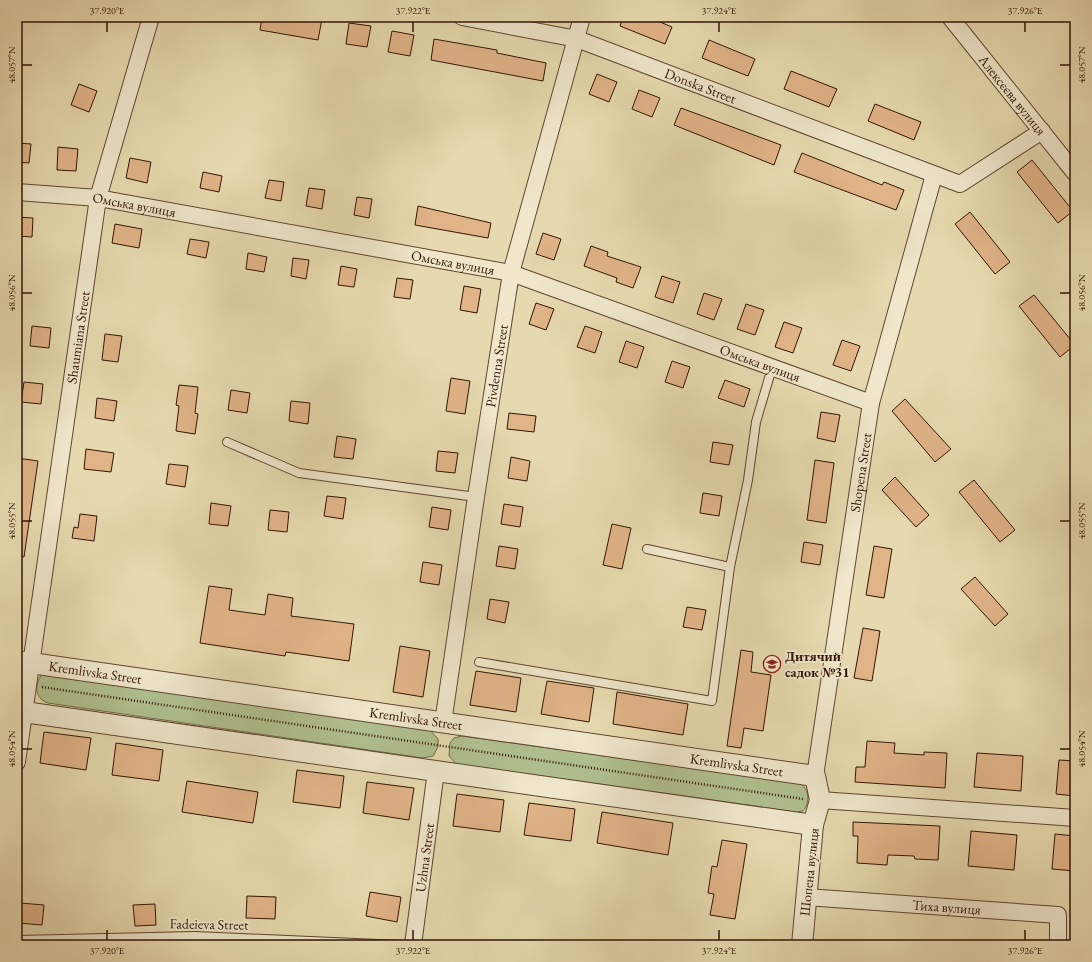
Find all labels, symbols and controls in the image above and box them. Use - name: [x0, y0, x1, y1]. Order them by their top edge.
- text: 37.920°E: [90, 4, 125, 17]
- text: 37.922°E: [396, 4, 431, 17]
- text: 37.924°E: [702, 4, 737, 17]
- text: 37.926°E: [1008, 4, 1043, 17]
- text: 48.057°N: [5, 46, 18, 84]
- text: 48.057°N: [1075, 46, 1088, 84]
- street label: Алексєєва вулиця: [974, 50, 1050, 139]
- street label: Donska Street: [662, 64, 739, 108]
- street label: Омська вулиця: [92, 189, 177, 221]
- street label: Омська вулиця: [410, 246, 496, 279]
- text: 48.056°N: [5, 274, 18, 312]
- text: 48.056°N: [1075, 274, 1088, 312]
- street label: Shaumiana Street: [62, 289, 94, 385]
- street label: Pivdenna Street: [481, 323, 512, 409]
- street label: Омська вулиця: [718, 340, 803, 386]
- street label: Shopena Street: [846, 431, 876, 513]
- text: 48.055°N: [5, 502, 18, 540]
- text: 48.055°N: [1075, 502, 1088, 540]
- place label: Дитячий садок №31: [785, 647, 850, 681]
- school or university icon: Дитячий садок №31: [762, 654, 782, 674]
- street label: Kremlivska Street: [47, 657, 144, 688]
- street label: Kremlivska Street: [368, 703, 464, 734]
- text: 48.054°N: [5, 730, 18, 768]
- text: 48.054°N: [1075, 730, 1088, 768]
- street label: Kremlivska Street: [689, 749, 785, 780]
- street label: Uzhna Street: [411, 822, 438, 893]
- street label: Шопена вулиця: [795, 827, 823, 917]
- street label: Тиха вулиця: [912, 896, 982, 918]
- street label: Fadeieva Street: [169, 914, 249, 934]
- text: 37.920°E: [90, 944, 125, 957]
- text: 37.922°E: [396, 944, 431, 957]
- text: 37.924°E: [702, 944, 737, 957]
- text: 37.926°E: [1008, 944, 1043, 957]

